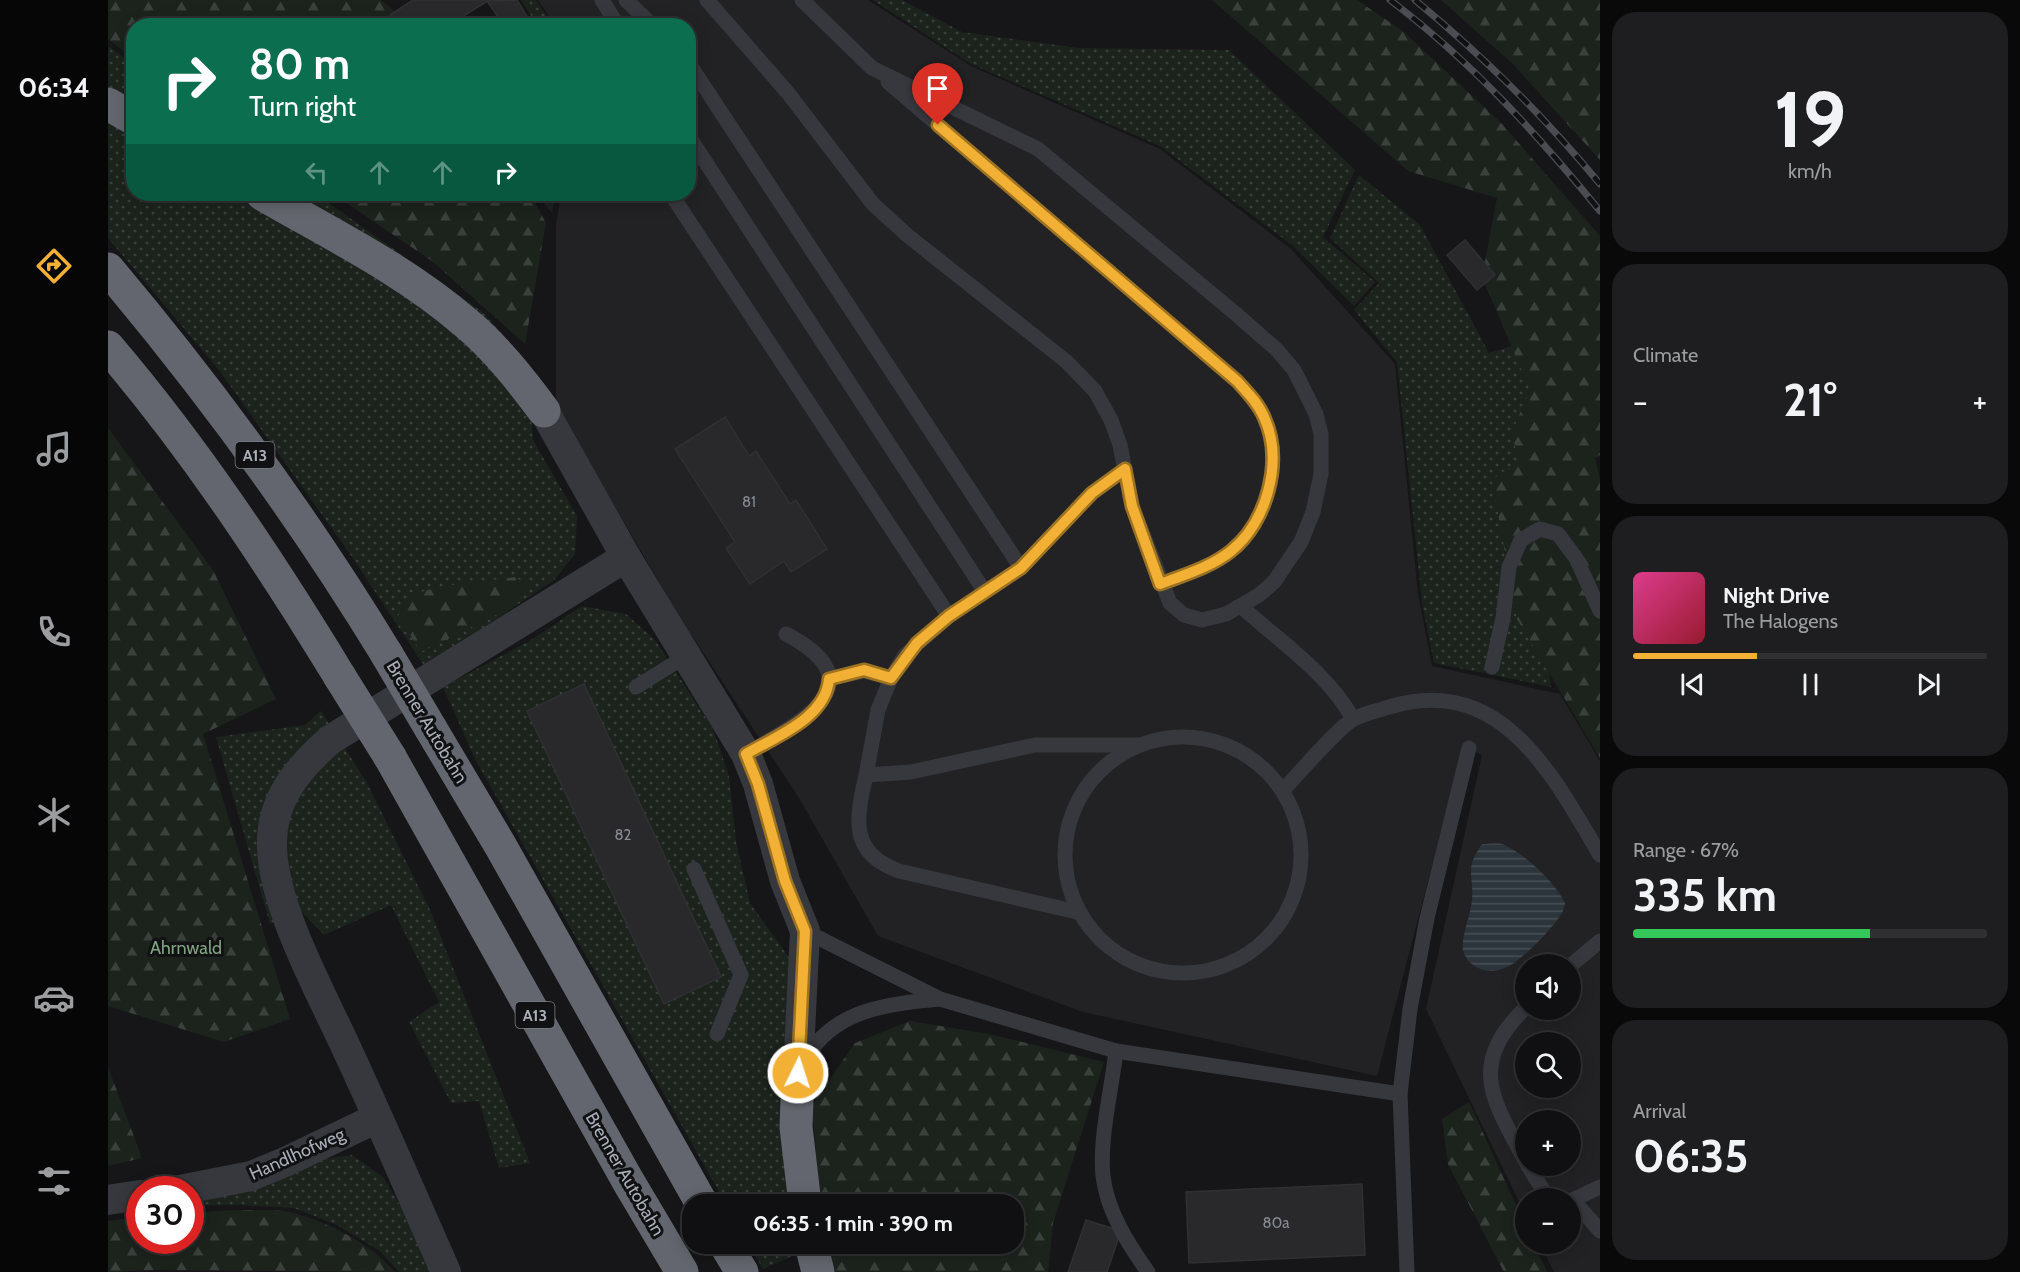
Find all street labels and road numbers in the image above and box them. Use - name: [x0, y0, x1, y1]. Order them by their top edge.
- road number: A13: [236, 442, 274, 468]
- street label: Brenner Autobahn: [382, 657, 472, 787]
- road number: A13: [516, 1002, 554, 1028]
- street label: Brenner Autobahn: [581, 1108, 669, 1240]
- street label: Handlhofweg: [246, 1123, 349, 1185]

